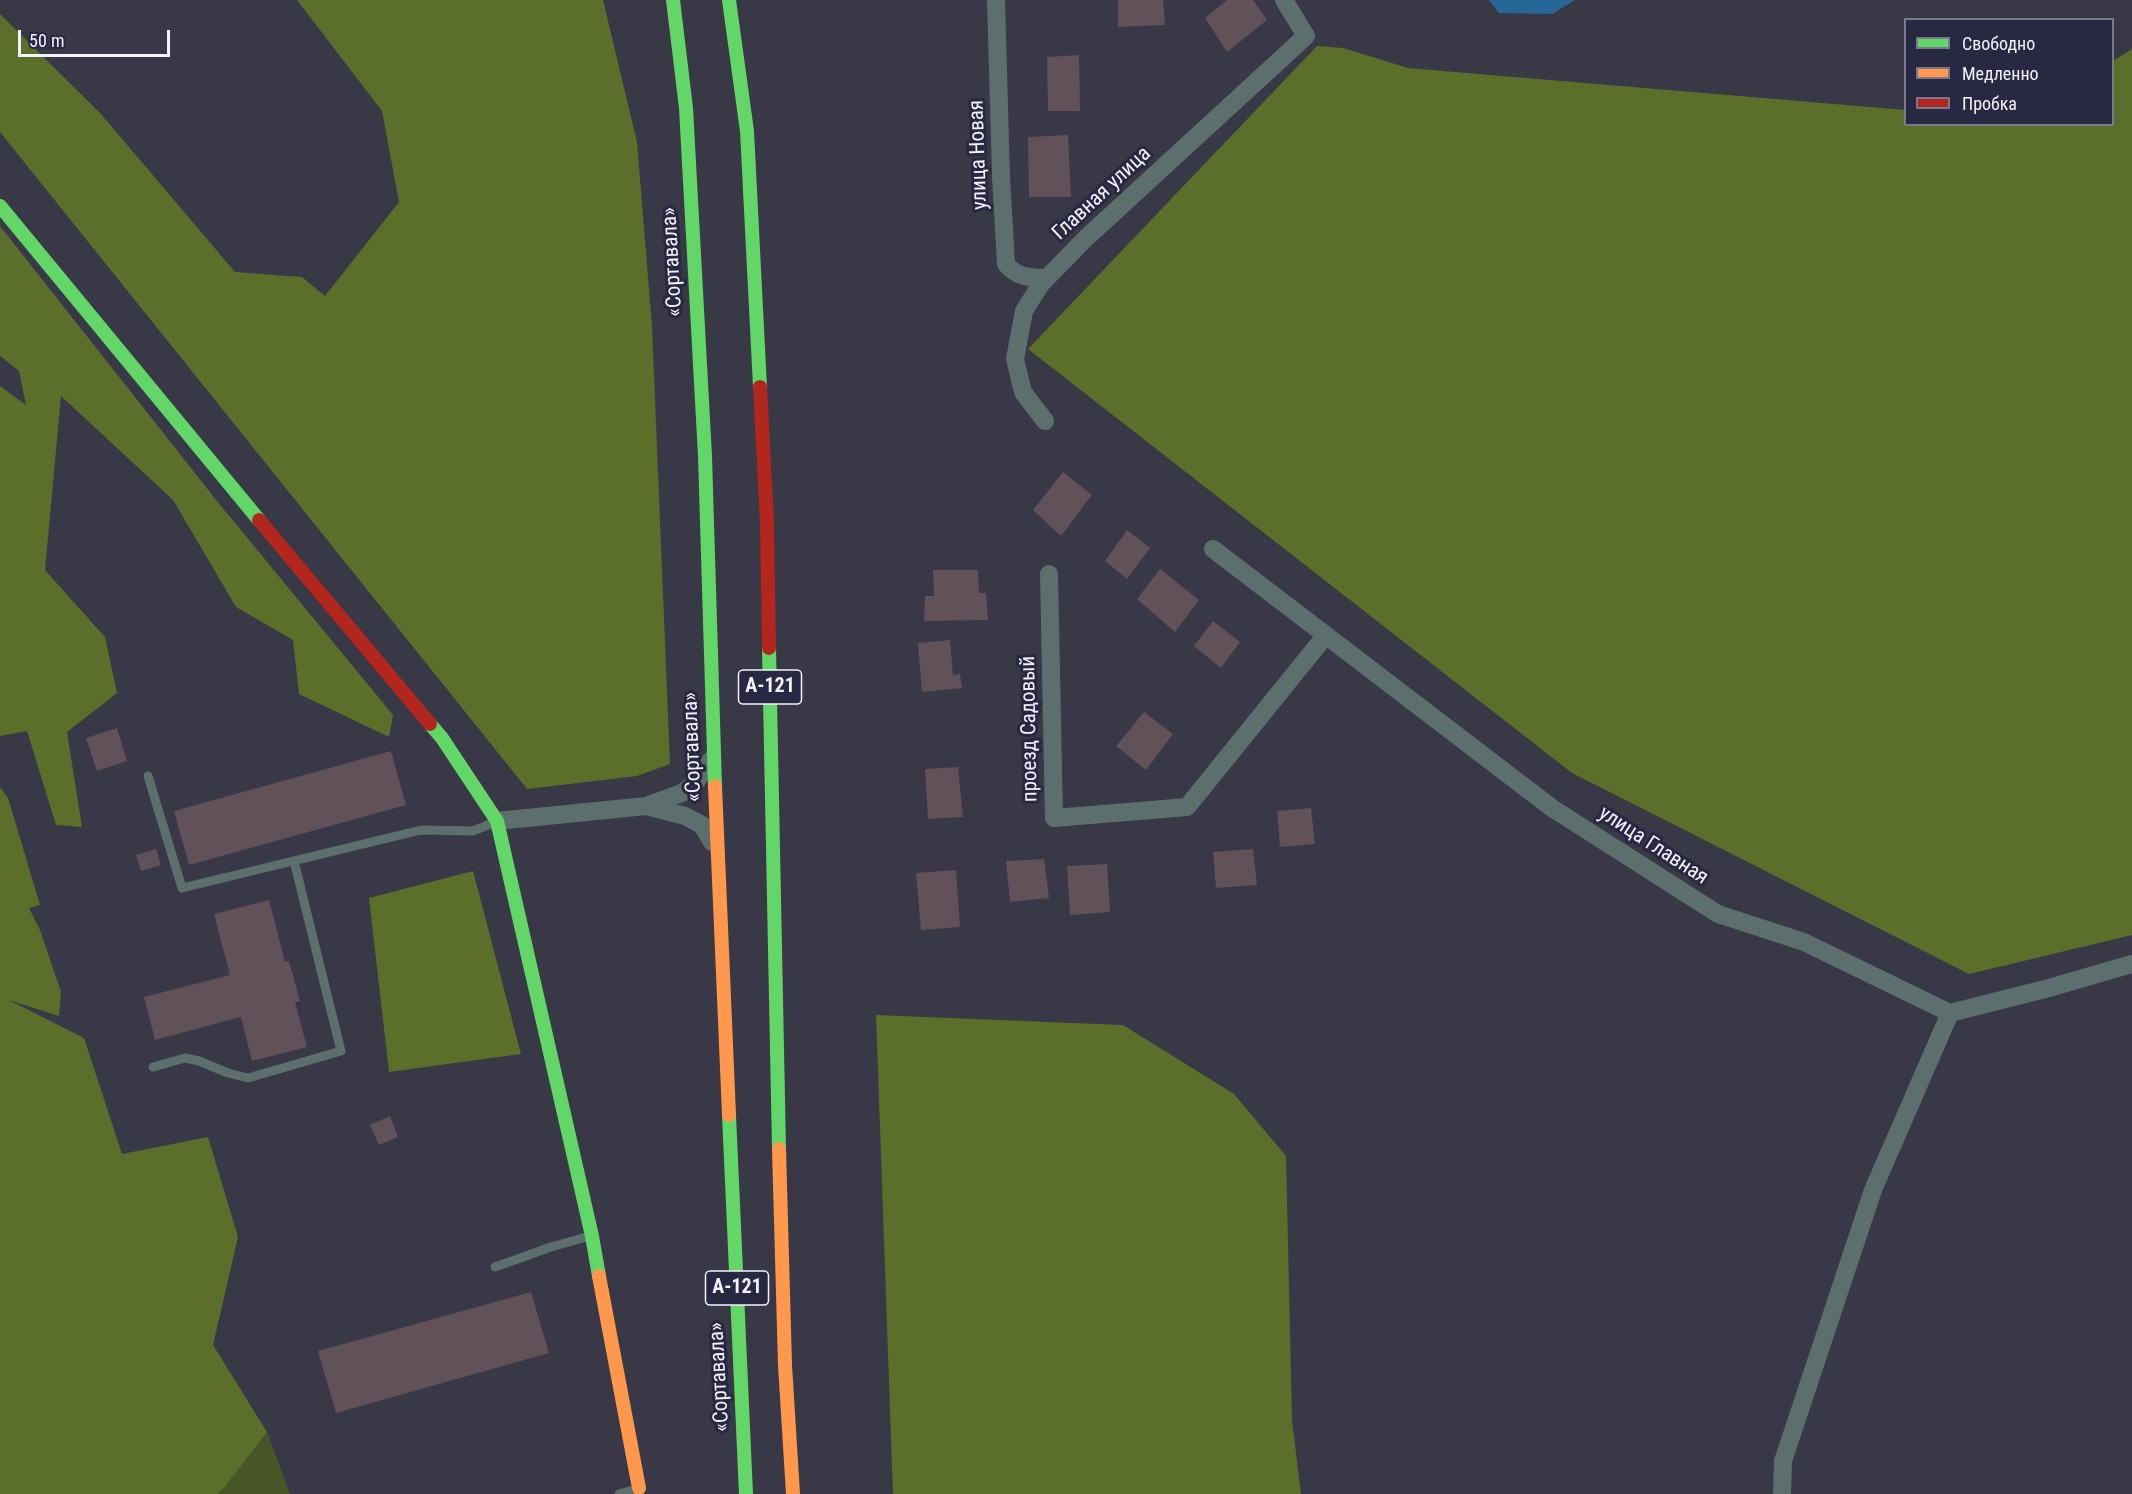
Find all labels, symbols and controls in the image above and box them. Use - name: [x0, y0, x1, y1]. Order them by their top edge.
- scale bar: [21, 18, 172, 56]
- legend: [1904, 18, 2114, 126]
- text: 50 m: [29, 30, 64, 51]
- text: Свободно: [1962, 33, 2035, 54]
- text: Медленно: [1962, 63, 2039, 84]
- text: Пробка: [1962, 93, 2017, 114]
- street label: улица Новая: [964, 100, 994, 210]
- street label: Главная улица: [1047, 142, 1157, 246]
- street label: «Сортавала»: [658, 207, 688, 317]
- street label: проезд Садовый: [1016, 656, 1044, 802]
- road number: А-121: [738, 670, 802, 704]
- street label: «Сортавала»: [678, 692, 708, 802]
- street label: улица Главная: [1593, 801, 1713, 891]
- road number: А-121: [706, 1271, 768, 1305]
- street label: «Сортавала»: [705, 1322, 735, 1432]

